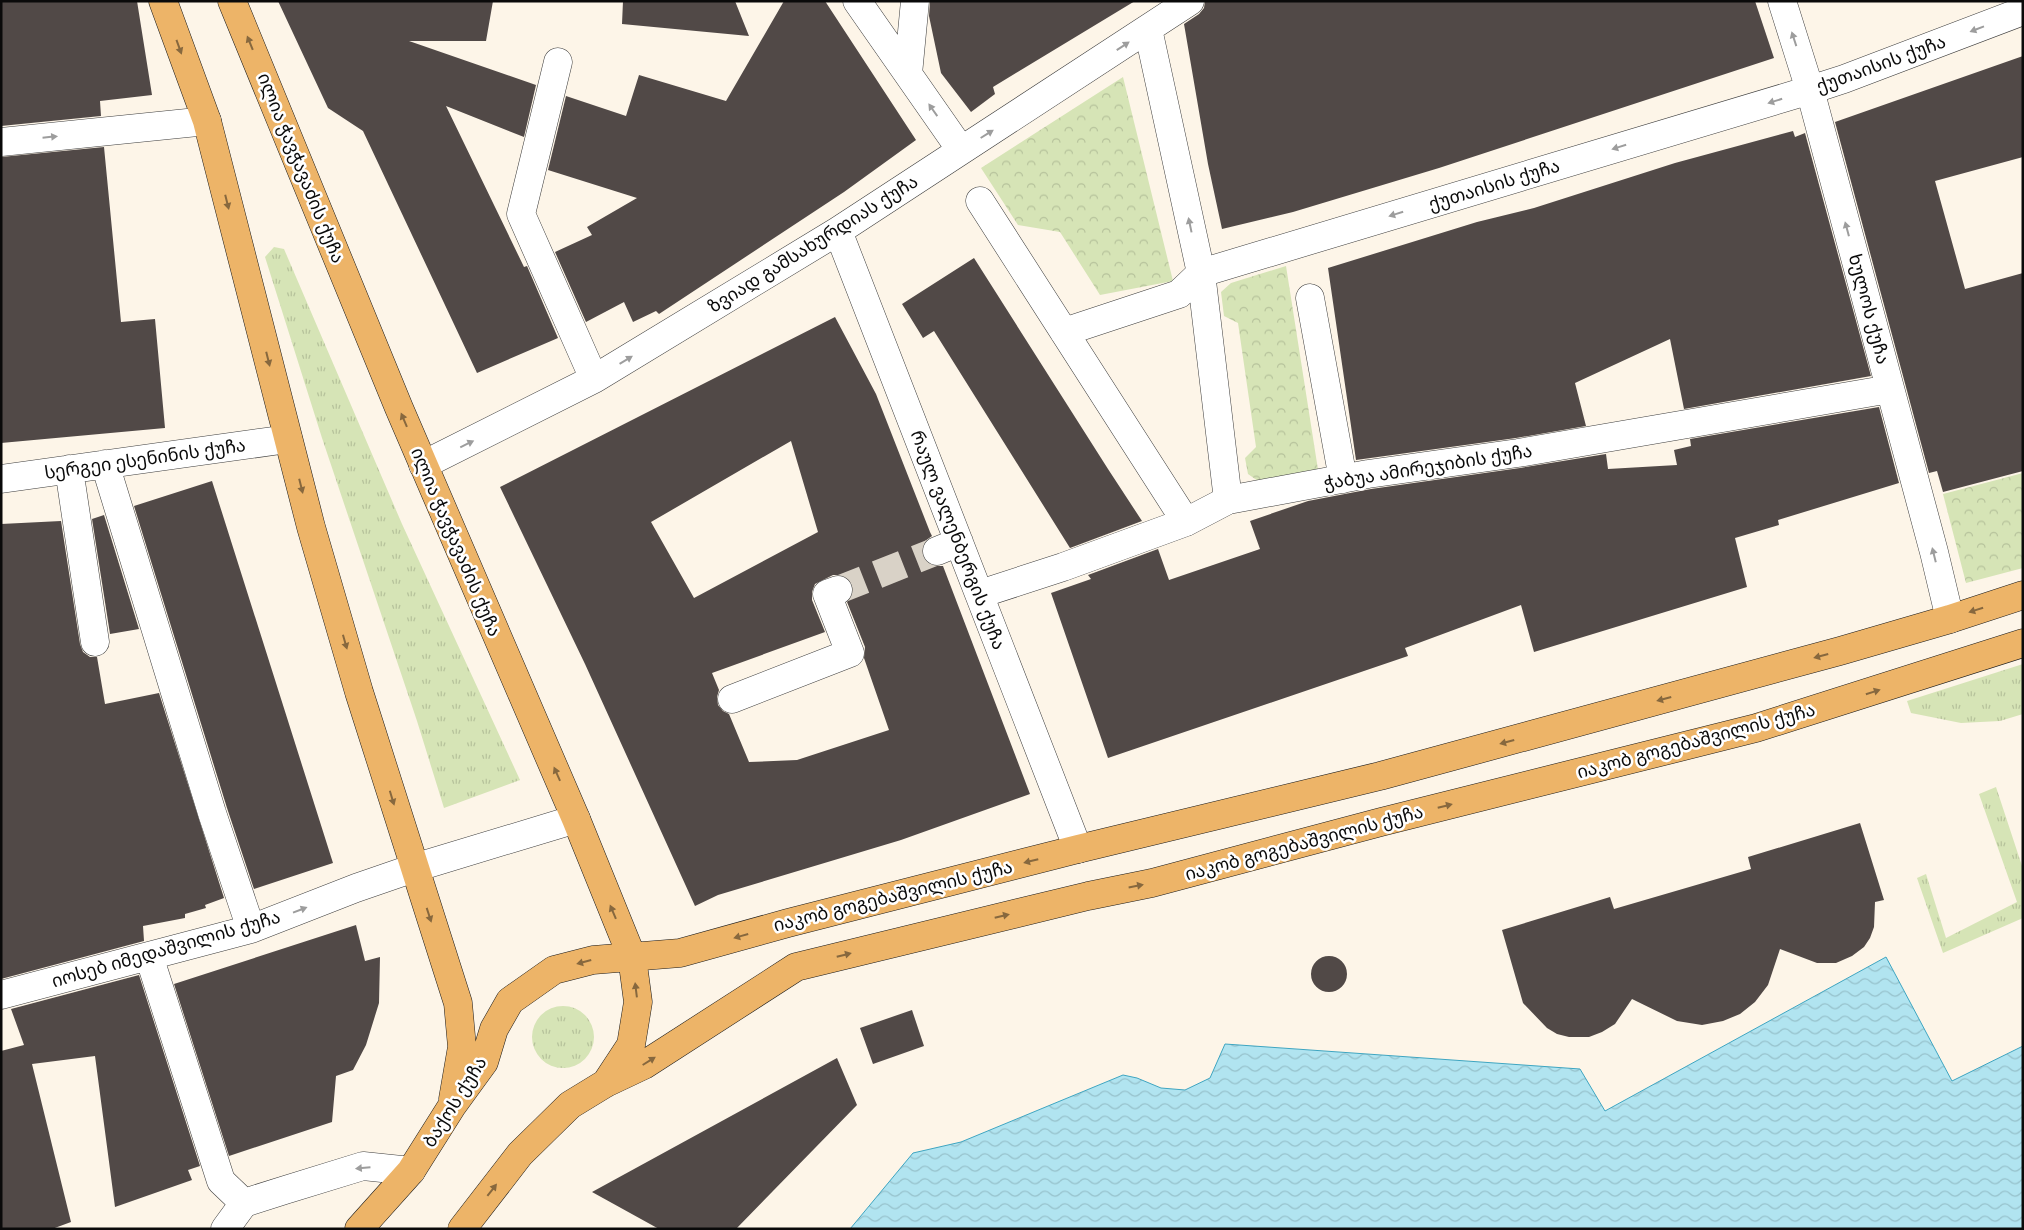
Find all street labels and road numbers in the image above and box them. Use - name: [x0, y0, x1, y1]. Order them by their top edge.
- street label: ქუთაისის ქუჩა: [1813, 28, 1949, 98]
- street label: ილია ჭავჭავაძის ქუჩა: [253, 69, 351, 266]
- street label: ქუთაისის ქუჩა: [1425, 153, 1562, 215]
- street label: ზვიად გამსახურდიას ქუჩა: [703, 169, 922, 318]
- street label: ხულოს ქუჩა: [1844, 251, 1896, 366]
- street label: რაულ ვალენბერგის ქუჩა: [906, 426, 1012, 653]
- street label: სერგეი ესენინის ქუჩა: [43, 432, 247, 484]
- street label: ჭაბუა ამირეჯიბის ქუჩა: [1322, 438, 1534, 494]
- street label: ილია ჭავჭავაძის ქუჩა: [406, 443, 508, 640]
- street label: იაკობ გოგებაშვილის ქუჩა: [1574, 697, 1818, 783]
- street label: იაკობ გოგებაშვილის ქუჩა: [1182, 799, 1426, 885]
- street label: იაკობ გოგებაშვილის ქუჩა: [771, 854, 1015, 936]
- street label: იოსებ იმედაშვილის ქუჩა: [49, 904, 283, 992]
- street label: ბაქოს ქუჩა: [417, 1051, 492, 1151]

